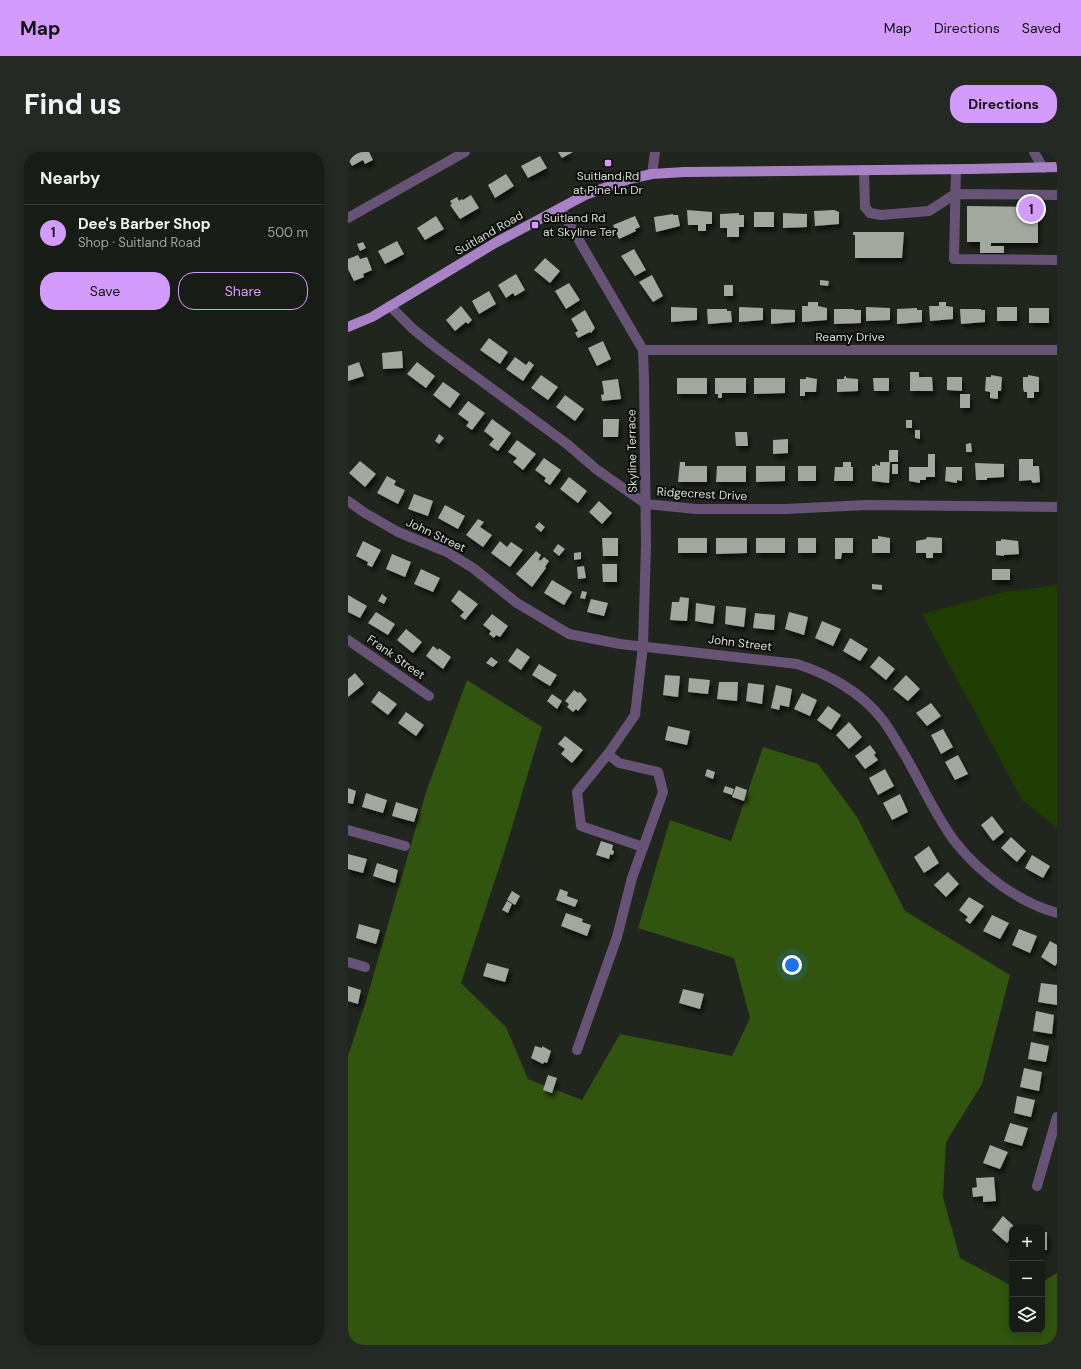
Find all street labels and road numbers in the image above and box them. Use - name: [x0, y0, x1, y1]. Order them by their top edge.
- street label: Suitland Road: [452, 207, 526, 259]
- street label: Reamy Drive: [816, 329, 885, 345]
- street label: Skyline Terrace: [623, 409, 641, 493]
- street label: Ridgecrest Drive: [656, 484, 748, 504]
- street label: John Street: [404, 514, 469, 556]
- street label: Frank Street: [364, 631, 428, 683]
- street label: John Street: [707, 631, 773, 655]

